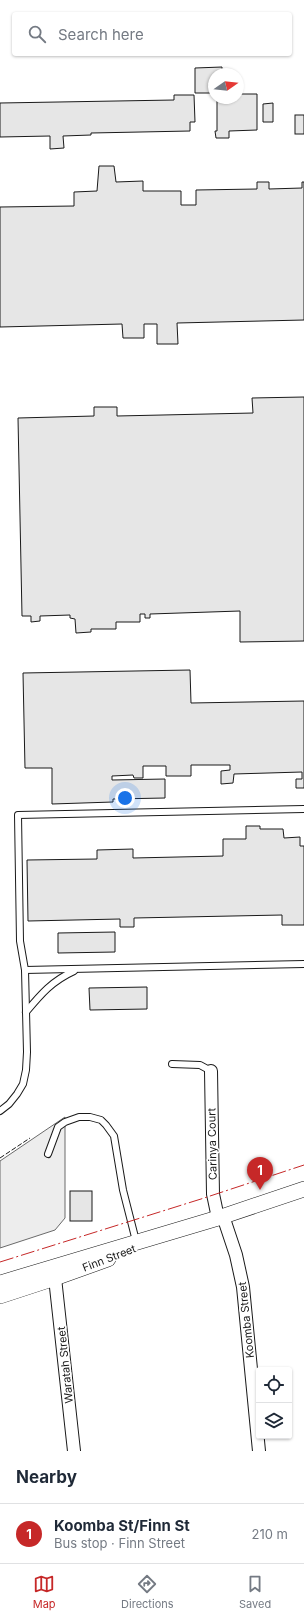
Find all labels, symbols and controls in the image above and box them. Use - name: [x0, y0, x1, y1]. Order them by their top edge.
- search box: [12, 12, 292, 56]
- icon: search: [26, 23, 48, 45]
- text: Search here: [58, 25, 144, 44]
- north arrow: [208, 68, 244, 104]
- your location: [115, 788, 135, 808]
- street label: Carinya Court: [204, 1108, 220, 1180]
- pin: 1: [247, 1157, 273, 1190]
- street label: Finn Street: [80, 1241, 138, 1275]
- street label: Koomba Street: [235, 1281, 257, 1359]
- street label: Waratah Street: [54, 1325, 76, 1404]
- map controls: [256, 1367, 292, 1439]
- button: locate: [256, 1367, 292, 1403]
- button: layers: [256, 1403, 292, 1439]
- text: Nearby: [16, 1467, 77, 1487]
- text: Koomba St/Finn St: [54, 1516, 190, 1535]
- text: 1: [26, 1526, 32, 1542]
- text: 210 m: [252, 1526, 288, 1542]
- text: Bus stop · Finn Street: [54, 1535, 185, 1551]
- tab: Map: [33, 1573, 56, 1611]
- tab: Directions: [121, 1573, 174, 1611]
- tab: Saved: [239, 1573, 271, 1611]

